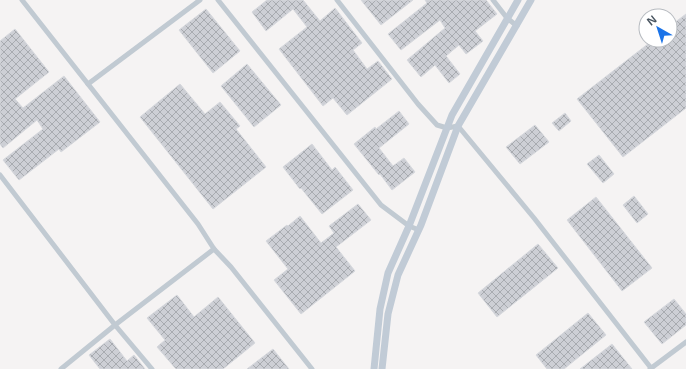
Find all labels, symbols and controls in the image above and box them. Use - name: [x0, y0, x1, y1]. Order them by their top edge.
- north arrow: [638, 8, 678, 48]
- text: N: [643, 11, 660, 28]

